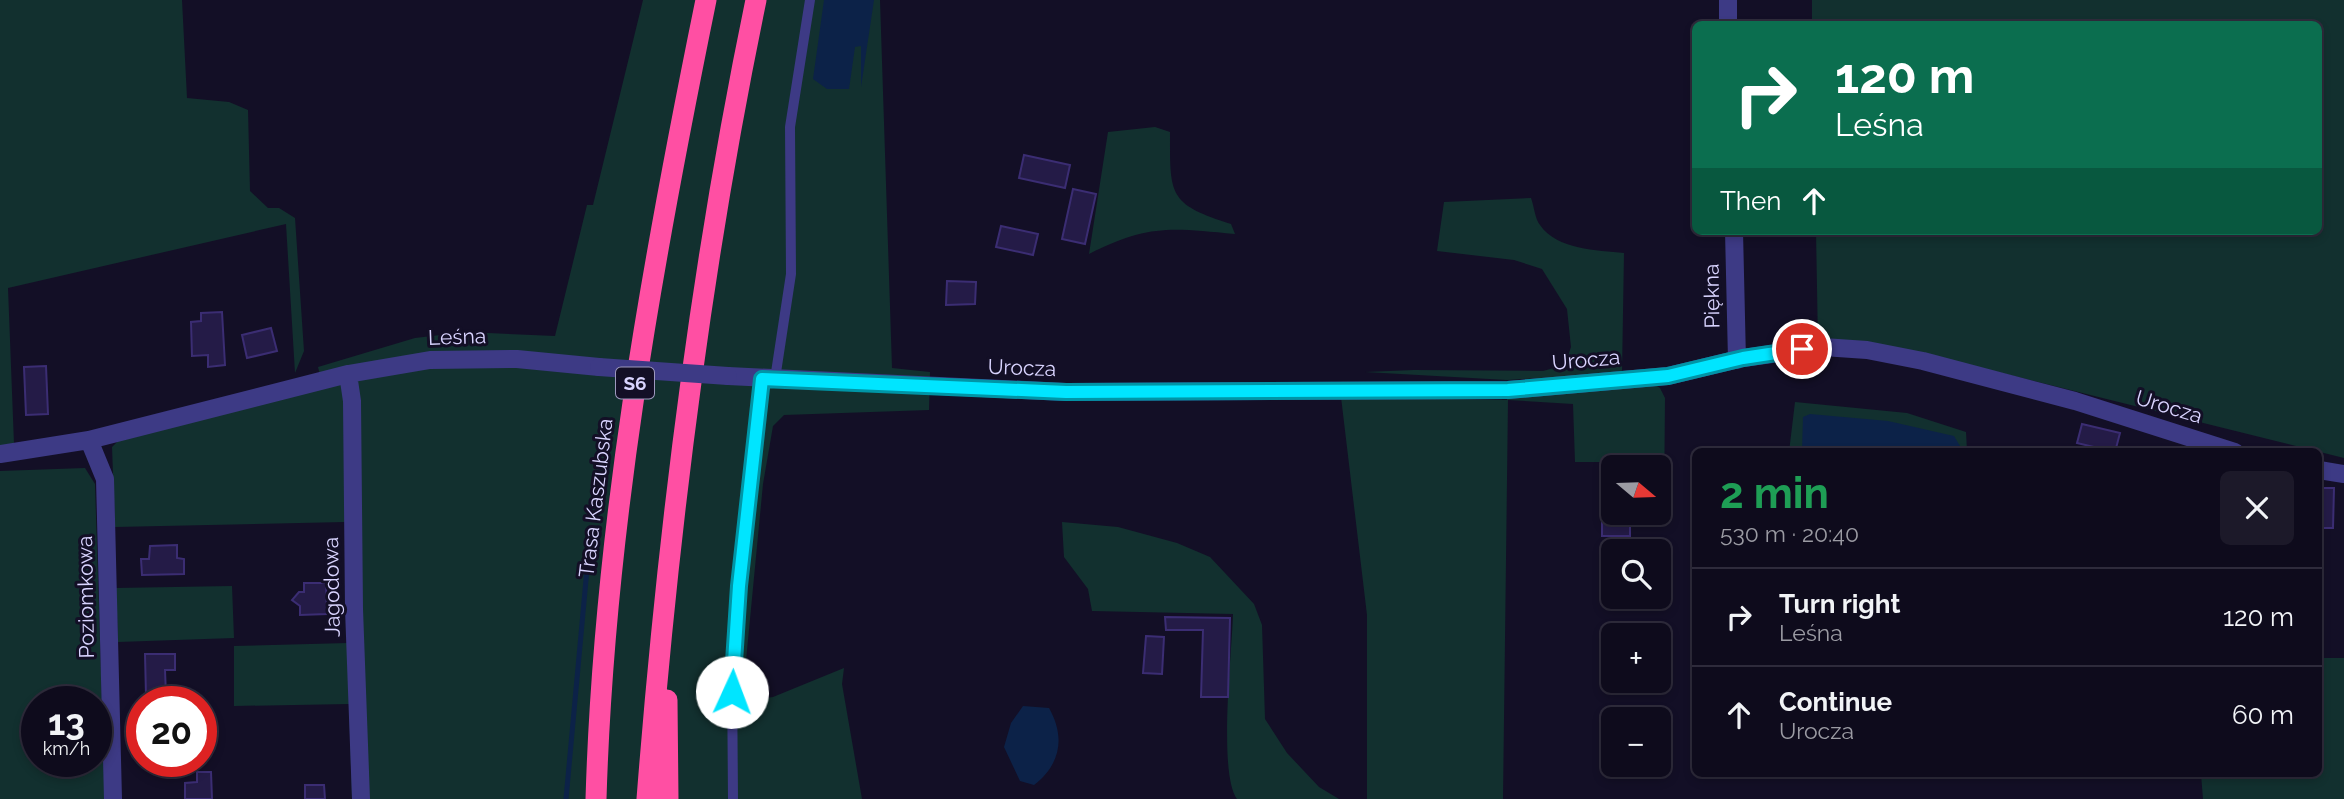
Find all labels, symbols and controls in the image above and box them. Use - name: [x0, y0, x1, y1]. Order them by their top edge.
- text: 120 m: [1835, 47, 1974, 104]
- icon: right: [1720, 49, 1811, 140]
- text: Leśna: [1835, 106, 1924, 143]
- icon: ahead: [1795, 182, 1833, 220]
- text: Then: [1720, 186, 1781, 216]
- street label: Piękna: [1698, 263, 1725, 329]
- pin: [1772, 319, 1832, 379]
- street label: Leśna: [427, 323, 486, 350]
- icon: arrive: [1783, 330, 1821, 368]
- street label: Urocza: [1551, 344, 1621, 375]
- street label: Urocza: [987, 354, 1057, 381]
- road number: S6: [616, 368, 654, 398]
- street label: Urocza: [2133, 385, 2206, 429]
- street label: Trasa Kaszubska: [573, 417, 618, 579]
- north arrow: [1601, 455, 1671, 525]
- map controls: [1601, 455, 1671, 777]
- text: 2 min: [1720, 469, 1829, 518]
- button: close: [2220, 471, 2294, 545]
- text: 530 m · 20:40: [1720, 520, 1859, 547]
- street label: Poziomkowa: [72, 535, 99, 659]
- street label: Jagodowa: [318, 537, 345, 637]
- button: search: [1601, 539, 1671, 609]
- text: Turn right: [1779, 589, 1900, 619]
- icon: right: [1720, 598, 1758, 636]
- text: 120 m: [2223, 602, 2294, 632]
- text: Leśna: [1779, 619, 1843, 646]
- button: +: [1601, 623, 1671, 693]
- position arrow: [695, 655, 769, 729]
- speed limit sign: 20: [126, 686, 217, 777]
- text: Continue: [1779, 687, 1892, 717]
- icon: ahead: [1720, 696, 1758, 734]
- text: 60 m: [2232, 700, 2294, 730]
- text: 13: [48, 702, 85, 743]
- button: −: [1601, 707, 1671, 777]
- text: Urocza: [1779, 717, 1854, 744]
- text: km/h: [43, 738, 90, 759]

